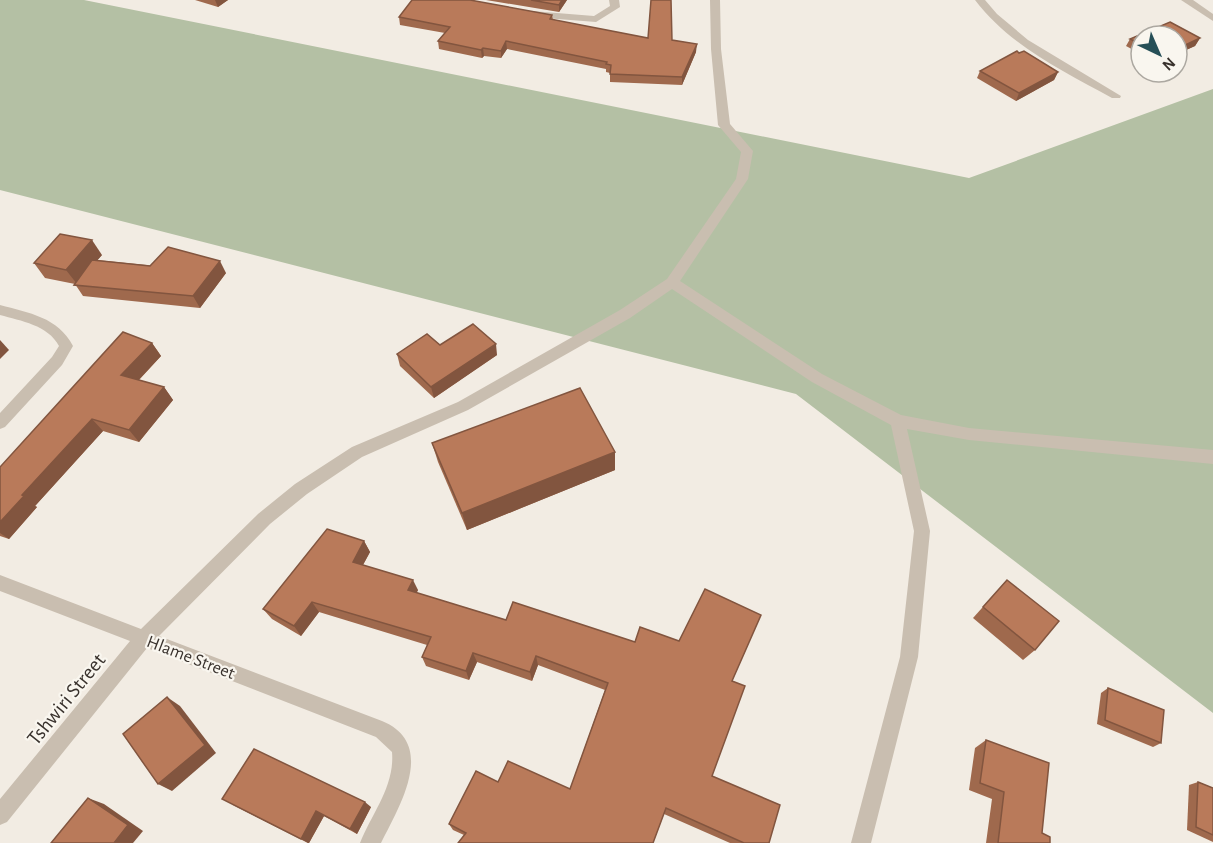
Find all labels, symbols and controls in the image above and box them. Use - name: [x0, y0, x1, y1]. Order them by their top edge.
- north arrow: [1129, 24, 1189, 84]
- text: N: [1159, 54, 1178, 74]
- street label: Hlame Street: [144, 633, 237, 683]
- street label: Tshwiri Street: [23, 649, 110, 749]

